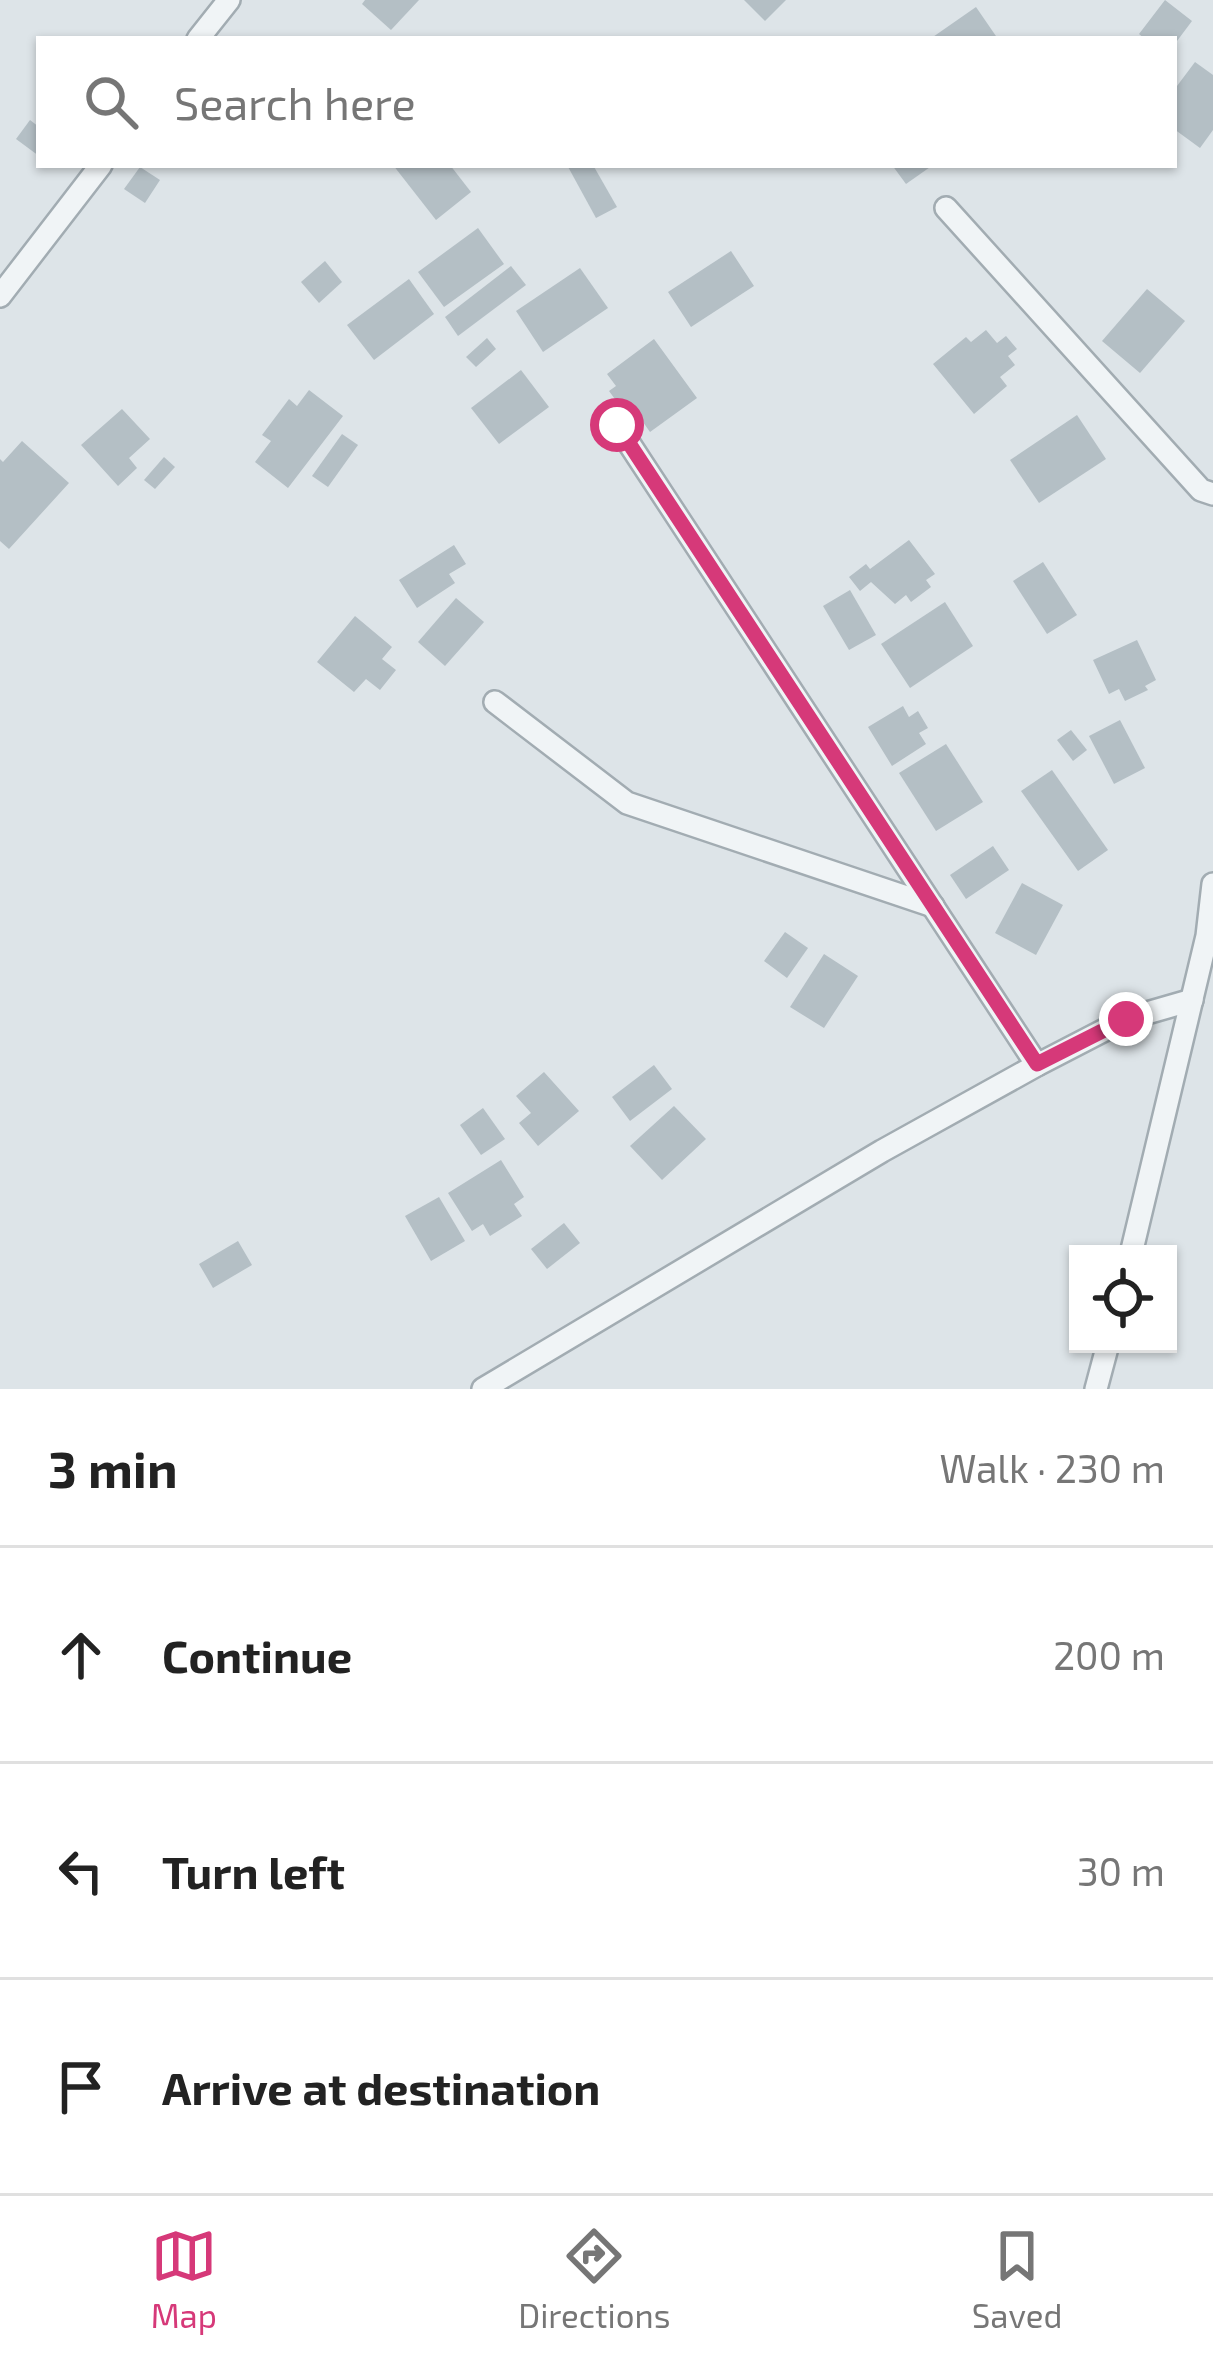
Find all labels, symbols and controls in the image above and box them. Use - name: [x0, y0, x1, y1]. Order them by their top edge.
- search box: [36, 36, 1177, 168]
- icon: search: [78, 69, 144, 135]
- text: Search here: [174, 75, 416, 129]
- route start: [590, 398, 644, 452]
- route end: [1099, 992, 1153, 1046]
- map controls: [1069, 1245, 1177, 1353]
- button: locate: [1069, 1245, 1177, 1353]
- text: 3 min: [48, 1437, 178, 1498]
- text: Walk · 230 m: [939, 1444, 1165, 1491]
- icon: ahead: [48, 1622, 114, 1688]
- text: Continue: [162, 1628, 352, 1682]
- text: 200 m: [1053, 1631, 1165, 1678]
- icon: left: [48, 1838, 114, 1904]
- text: Turn left: [162, 1844, 345, 1898]
- text: 30 m: [1077, 1847, 1165, 1894]
- icon: arrive: [48, 2054, 114, 2120]
- text: Arrive at destination: [162, 2060, 600, 2114]
- tab: Map: [151, 2223, 217, 2335]
- tab: Directions: [518, 2223, 670, 2335]
- tab: Saved: [972, 2223, 1062, 2335]

